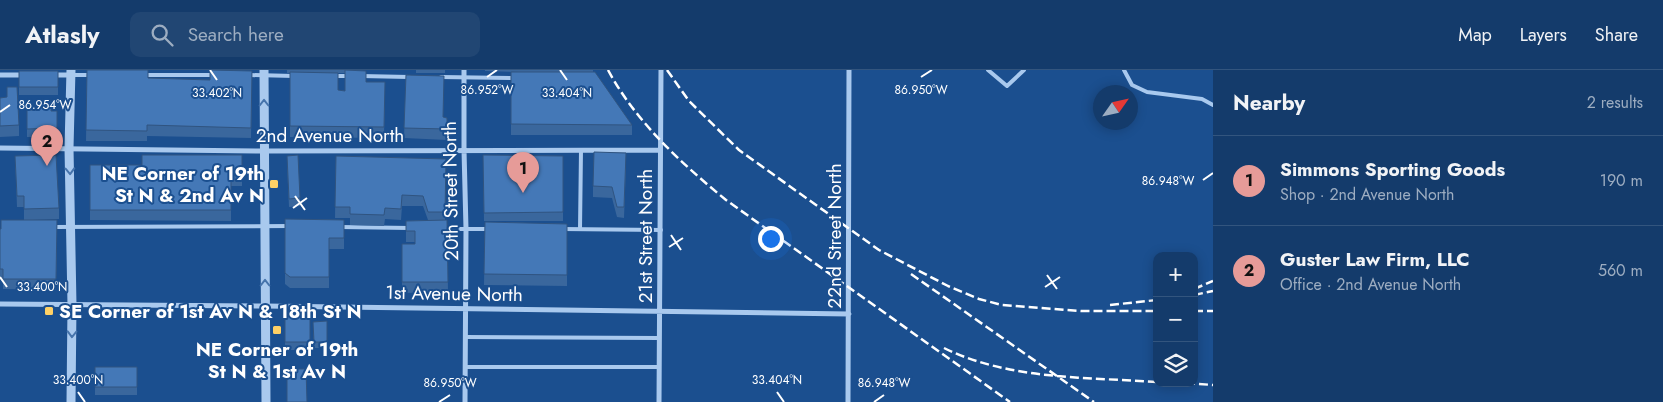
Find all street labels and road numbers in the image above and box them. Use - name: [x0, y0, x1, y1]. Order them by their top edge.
- street label: 20th Street North: [436, 121, 465, 261]
- street label: 2nd Avenue North: [256, 122, 404, 149]
- street label: 22nd Street North: [821, 163, 848, 309]
- street label: 21st Street North: [632, 169, 659, 303]
- street label: 1st Avenue North: [385, 279, 523, 308]

